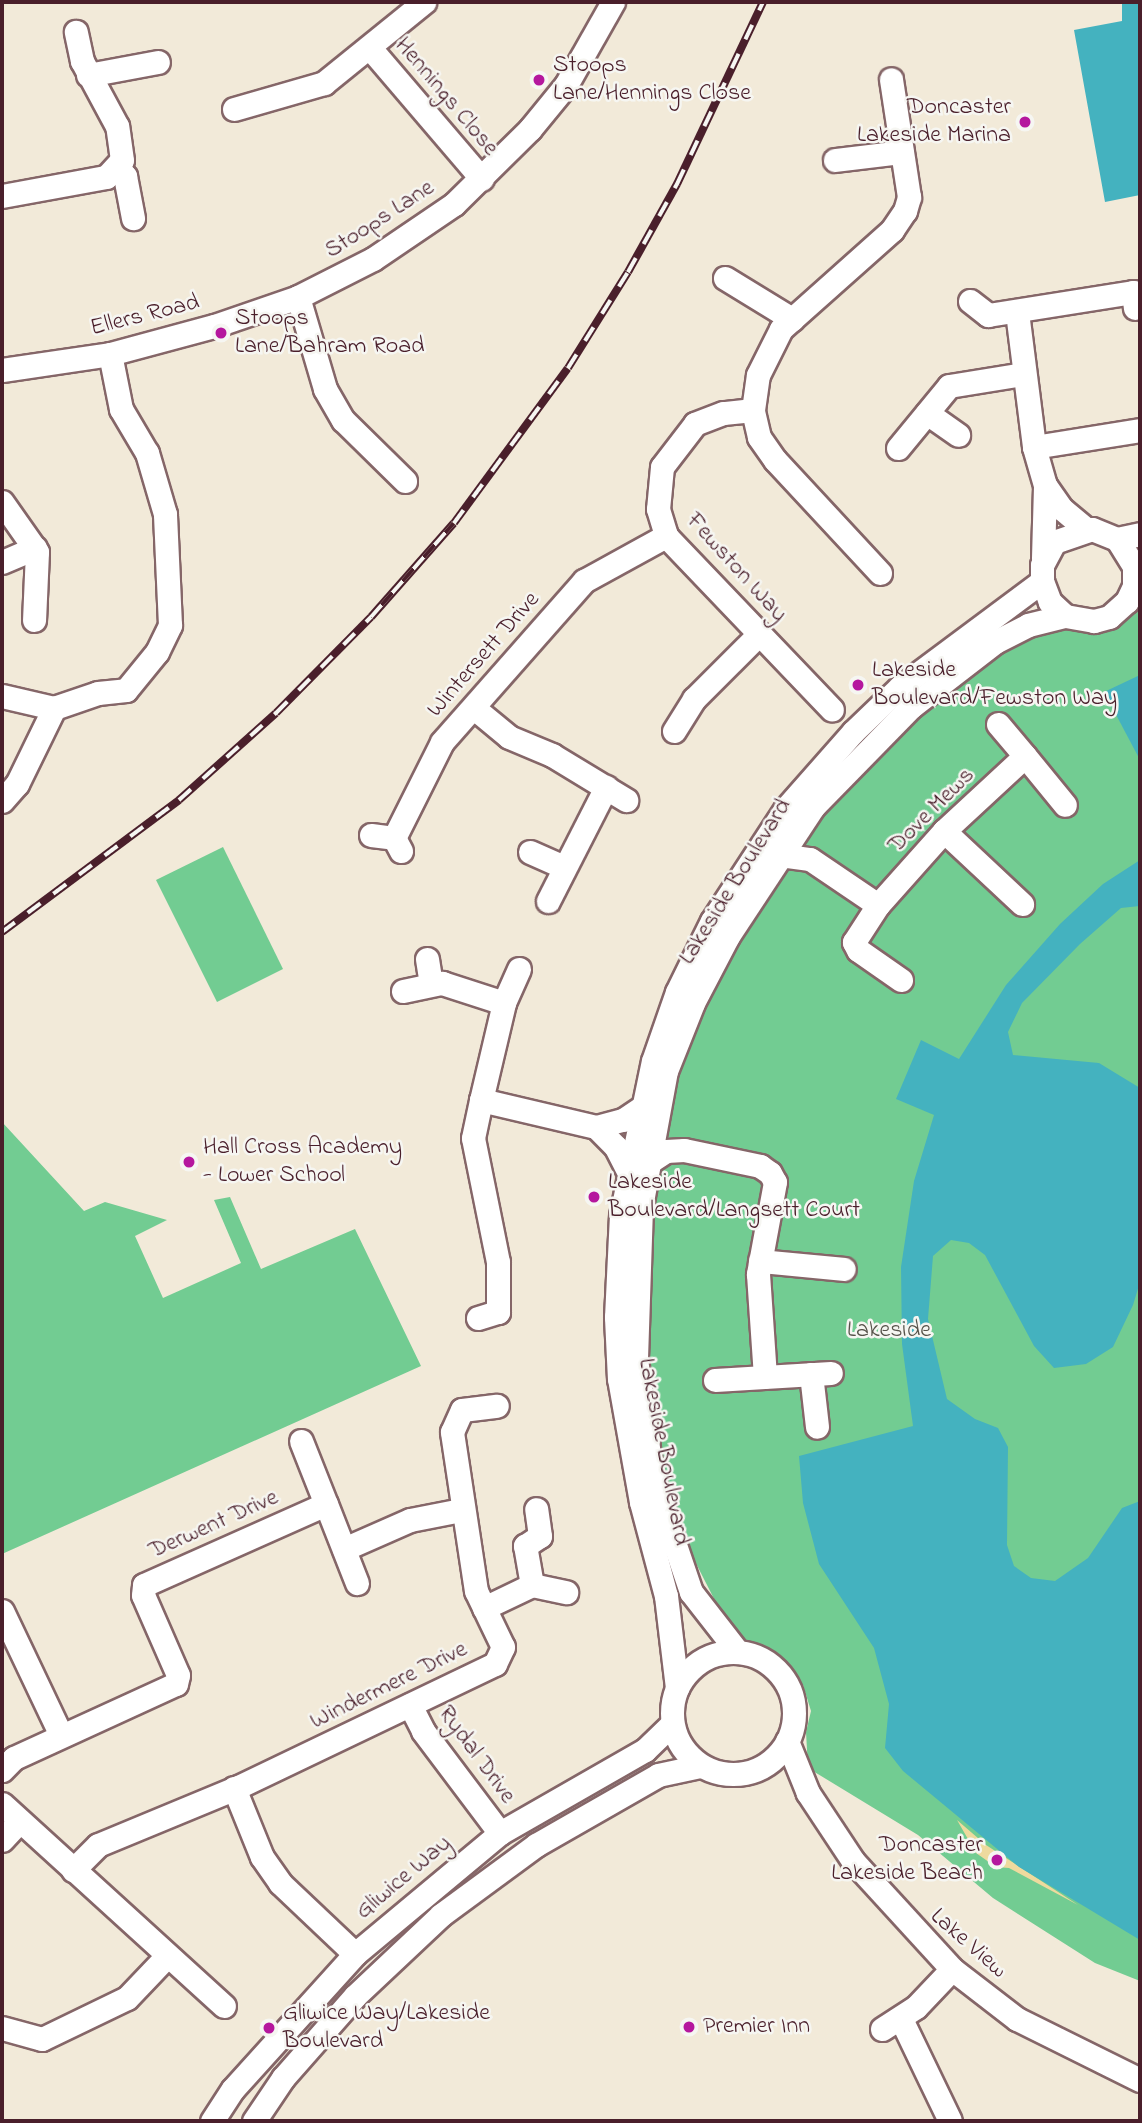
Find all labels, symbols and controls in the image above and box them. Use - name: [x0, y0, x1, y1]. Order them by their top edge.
- street label: Hennings Close: [388, 32, 504, 162]
- place label: Stoops Lane/Hennings Close: [553, 52, 751, 108]
- marker: Stoops Lane/Hennings Close: [531, 72, 547, 88]
- place label: Doncaster Lakeside Marina: [857, 94, 1011, 150]
- marker: Doncaster Lakeside Marina: [1017, 114, 1033, 130]
- street label: Stoops Lane: [320, 174, 440, 266]
- street label: Ellers Road: [88, 289, 202, 343]
- place label: Stoops Lane/Bahram Road: [235, 305, 425, 361]
- marker: Stoops Lane/Bahram Road: [213, 325, 229, 341]
- street label: Fewston Way: [679, 507, 793, 629]
- street label: Wintersett Drive: [421, 586, 547, 724]
- place label: Lakeside Boulevard/Fewston Way: [872, 657, 1117, 713]
- marker: Lakeside Boulevard/Fewston Way: [850, 677, 866, 693]
- street label: Dove Mews: [883, 762, 981, 860]
- street label: Lakeside Boulevard: [673, 794, 799, 970]
- place label: Hall Cross Academy - Lower School: [203, 1134, 402, 1190]
- marker: Hall Cross Academy - Lower School: [181, 1154, 197, 1170]
- place label: Lakeside Boulevard/Langsett Court: [608, 1169, 860, 1225]
- marker: Lakeside Boulevard/Langsett Court: [586, 1189, 602, 1205]
- park label: Lakeside: [847, 1317, 931, 1345]
- street label: Lakeside Boulevard: [631, 1356, 695, 1548]
- street label: Derwent Drive: [145, 1484, 283, 1566]
- street label: Windermere Drive: [306, 1636, 472, 1736]
- street label: Rydal Drive: [431, 1700, 521, 1810]
- street label: Gliwice Way: [350, 1830, 458, 1926]
- place label: Doncaster Lakeside Beach: [831, 1832, 983, 1888]
- marker: Doncaster Lakeside Beach: [989, 1852, 1005, 1868]
- street label: Lake View: [924, 1903, 1012, 1985]
- place label: Gliwice Way/Lakeside Boulevard: [283, 2000, 490, 2056]
- place label: Premier Inn: [703, 2013, 810, 2041]
- marker: Premier Inn: [681, 2019, 697, 2035]
- marker: Gliwice Way/Lakeside Boulevard: [261, 2020, 277, 2036]

